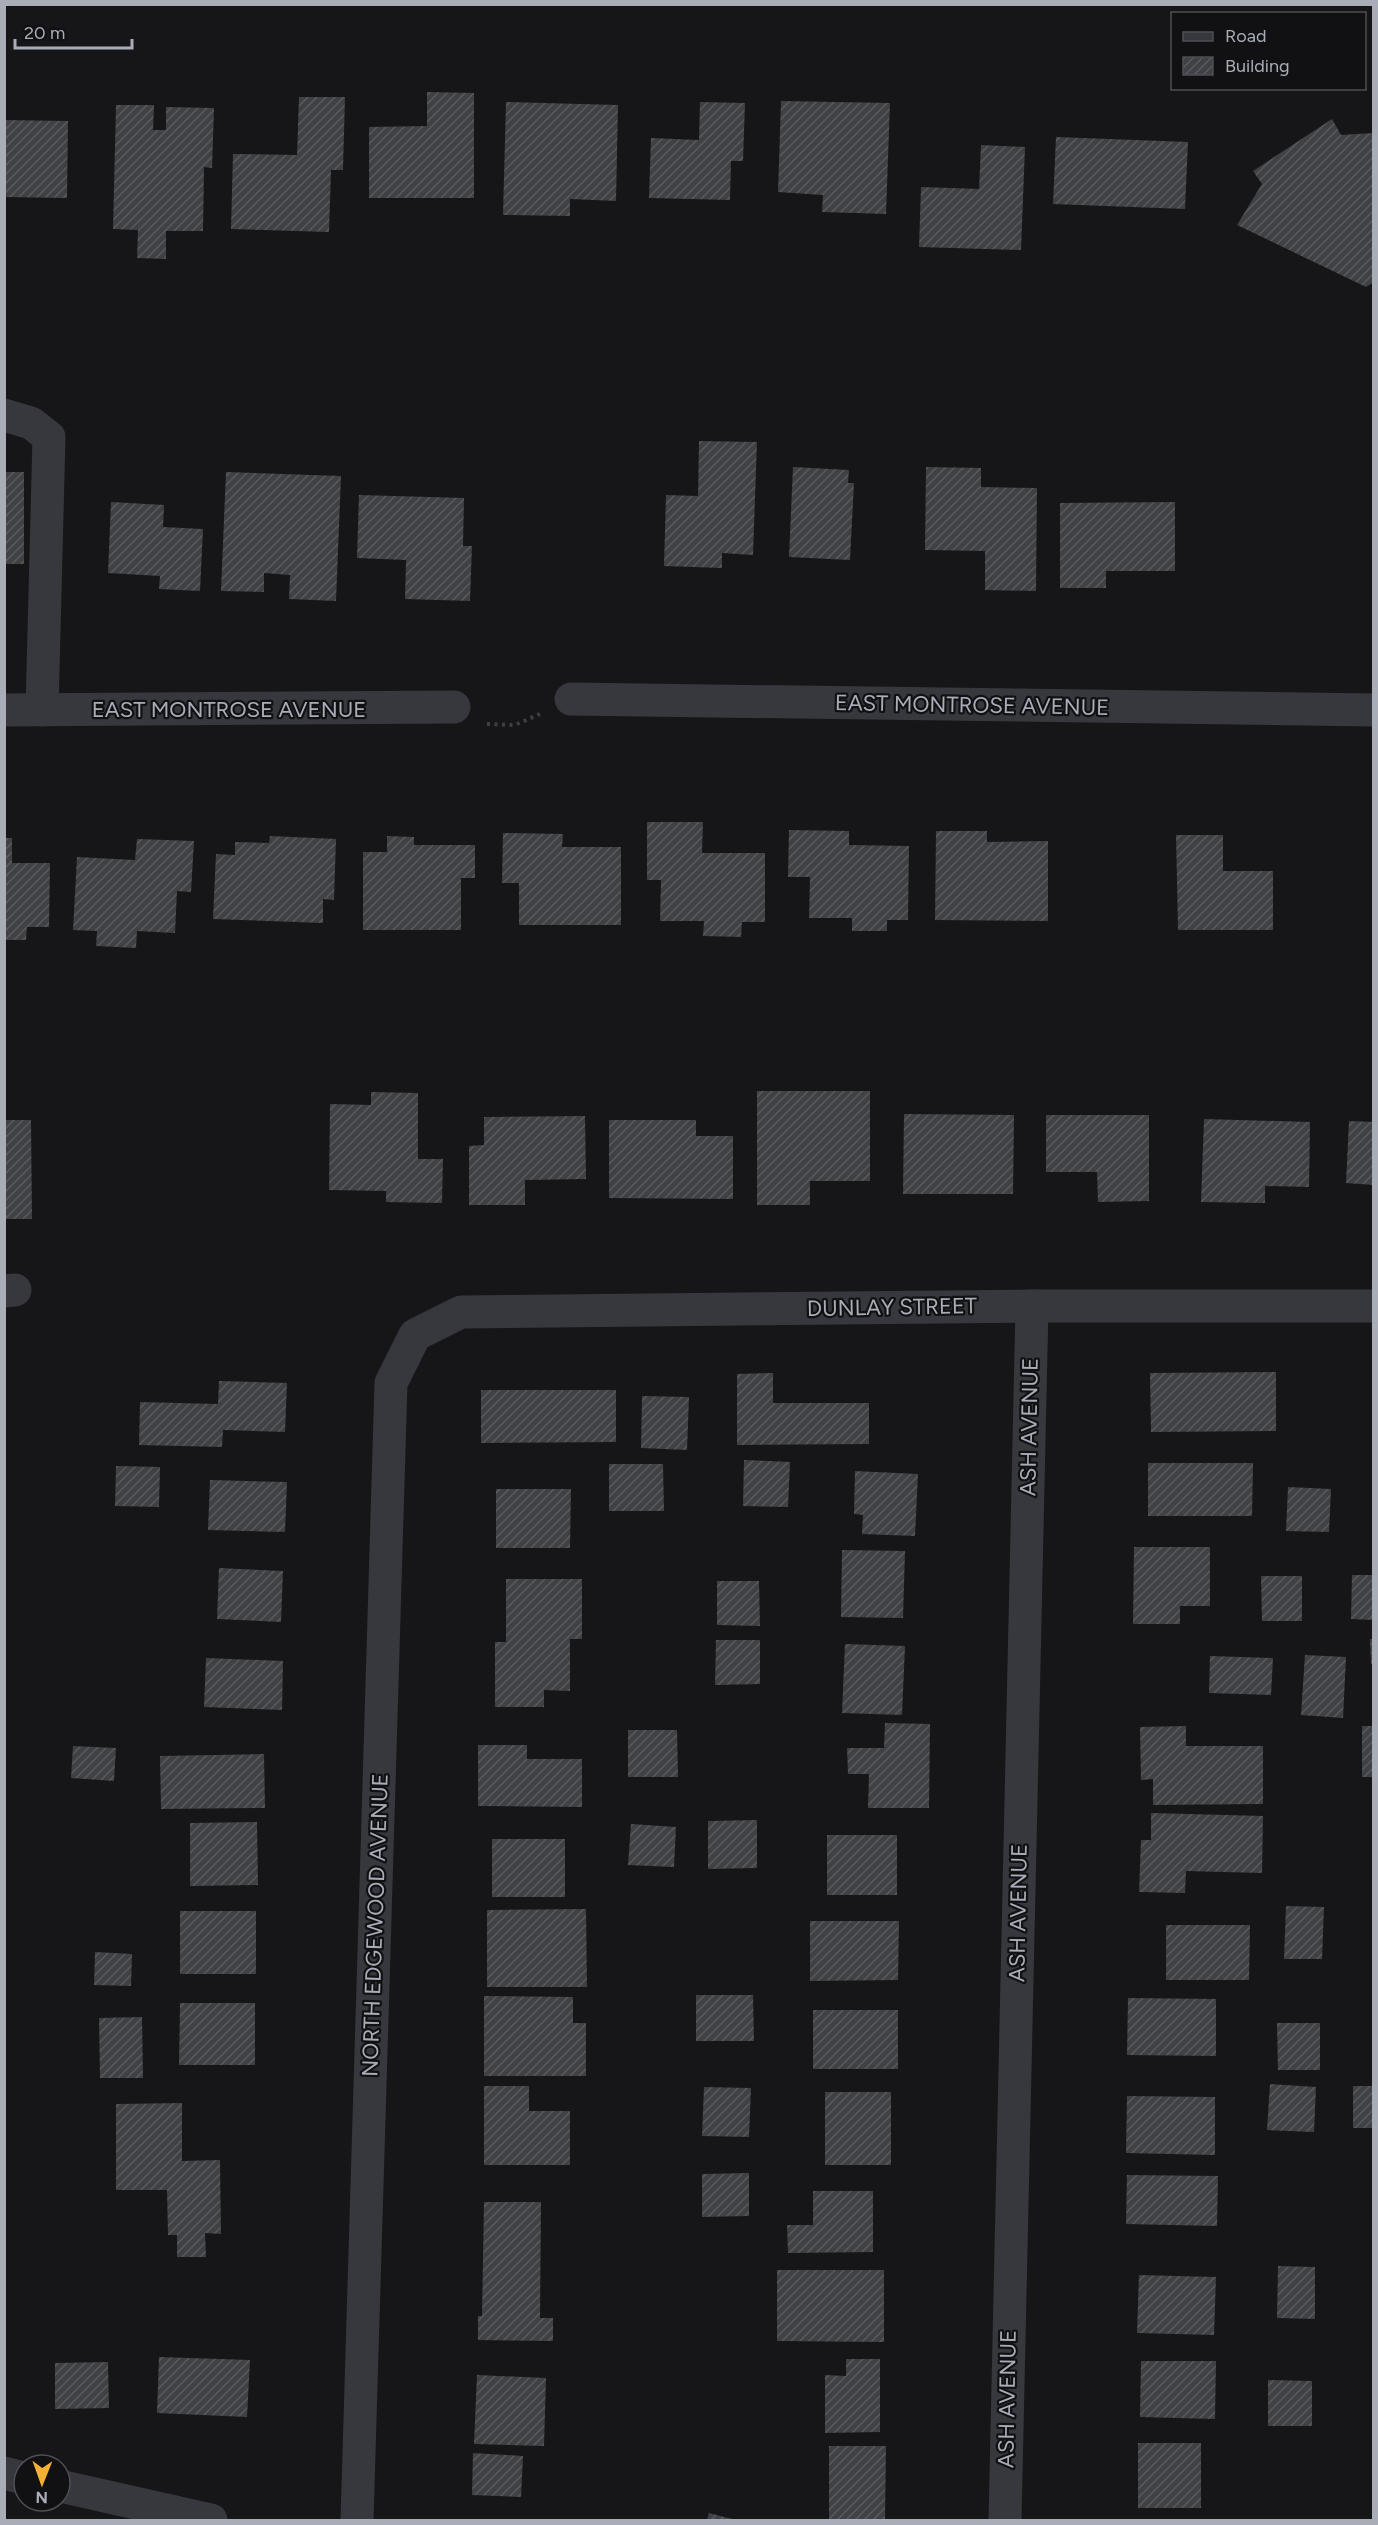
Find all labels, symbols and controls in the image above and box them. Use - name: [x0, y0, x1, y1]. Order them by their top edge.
- scale bar: [15, 12, 132, 50]
- legend: [1171, 12, 1366, 90]
- text: 20 m: [24, 22, 65, 44]
- text: Road: [1225, 25, 1266, 47]
- text: Building: [1225, 55, 1290, 77]
- street label: EAST MONTROSE AVENUE: [835, 689, 1109, 721]
- street label: EAST MONTROSE AVENUE: [92, 696, 366, 723]
- street label: DUNLAY STREET: [807, 1292, 977, 1322]
- street label: ASH AVENUE: [1014, 1358, 1044, 1496]
- street label: NORTH EDGEWOOD AVENUE: [356, 1773, 394, 2077]
- street label: ASH AVENUE: [1003, 1844, 1033, 1982]
- street label: ASH AVENUE: [992, 2330, 1022, 2468]
- north arrow: [12, 2453, 72, 2513]
- text: N: [35, 2488, 48, 2507]

